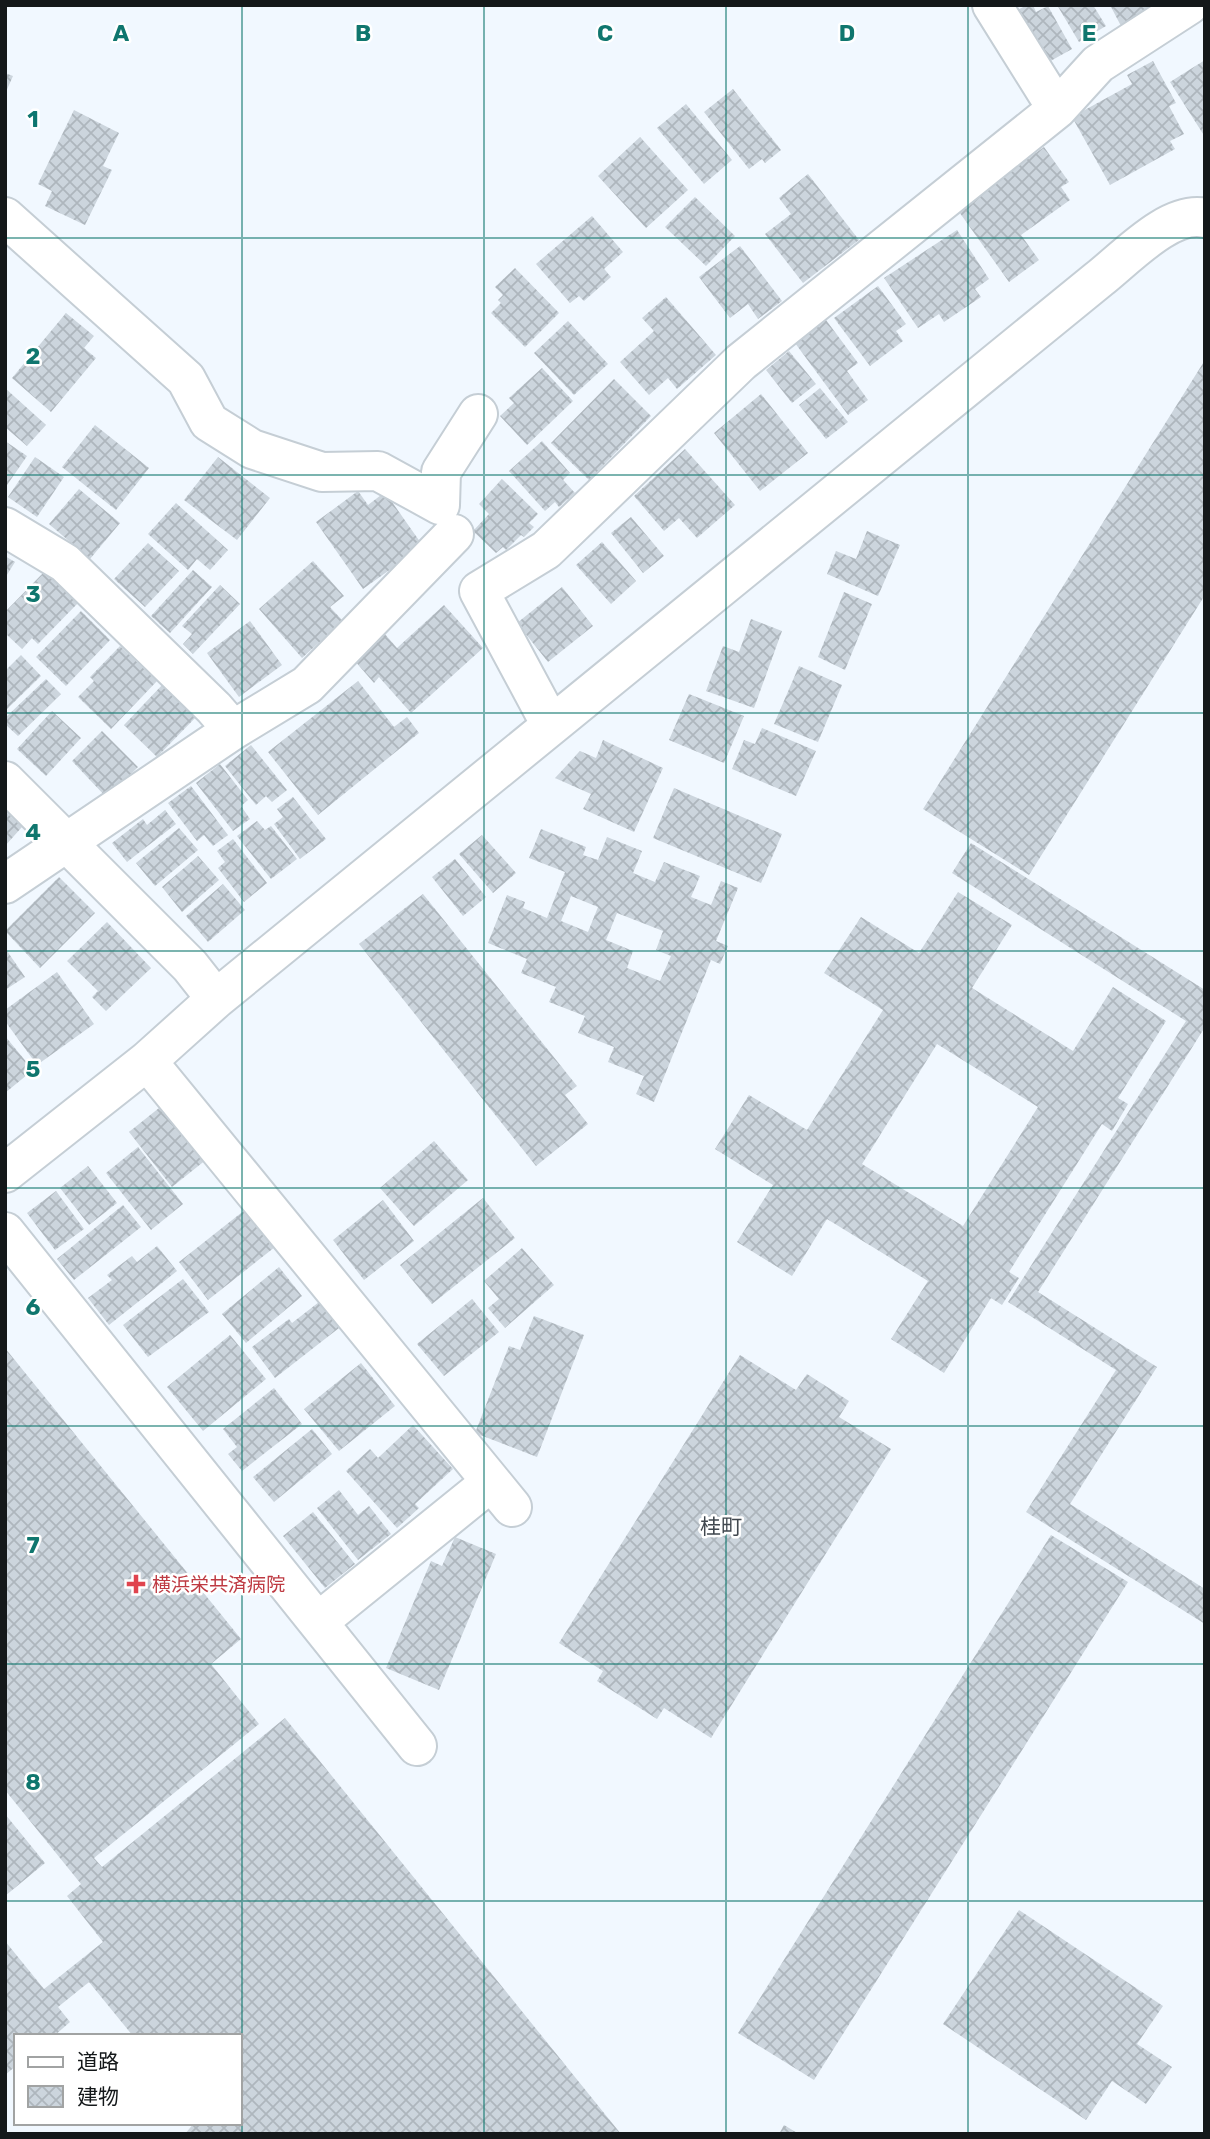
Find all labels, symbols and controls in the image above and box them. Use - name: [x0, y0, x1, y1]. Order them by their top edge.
- text: A: [113, 19, 130, 47]
- text: B: [355, 19, 371, 47]
- text: C: [597, 19, 613, 47]
- text: D: [839, 19, 855, 47]
- text: E: [1082, 19, 1096, 47]
- text: 1: [27, 105, 39, 133]
- text: 2: [26, 342, 40, 370]
- text: 3: [25, 580, 41, 608]
- text: 4: [25, 818, 41, 846]
- text: 5: [26, 1055, 41, 1083]
- text: 6: [26, 1293, 41, 1321]
- district label: 桂町: [700, 1514, 742, 1539]
- text: 7: [26, 1531, 40, 1559]
- place label: 横浜栄共済病院: [152, 1573, 285, 1596]
- marker: 横浜栄共済病院: [126, 1574, 146, 1594]
- text: 8: [25, 1768, 41, 1796]
- legend: [14, 2034, 242, 2125]
- text: 道路: [77, 2049, 119, 2074]
- text: 建物: [77, 2084, 119, 2109]

